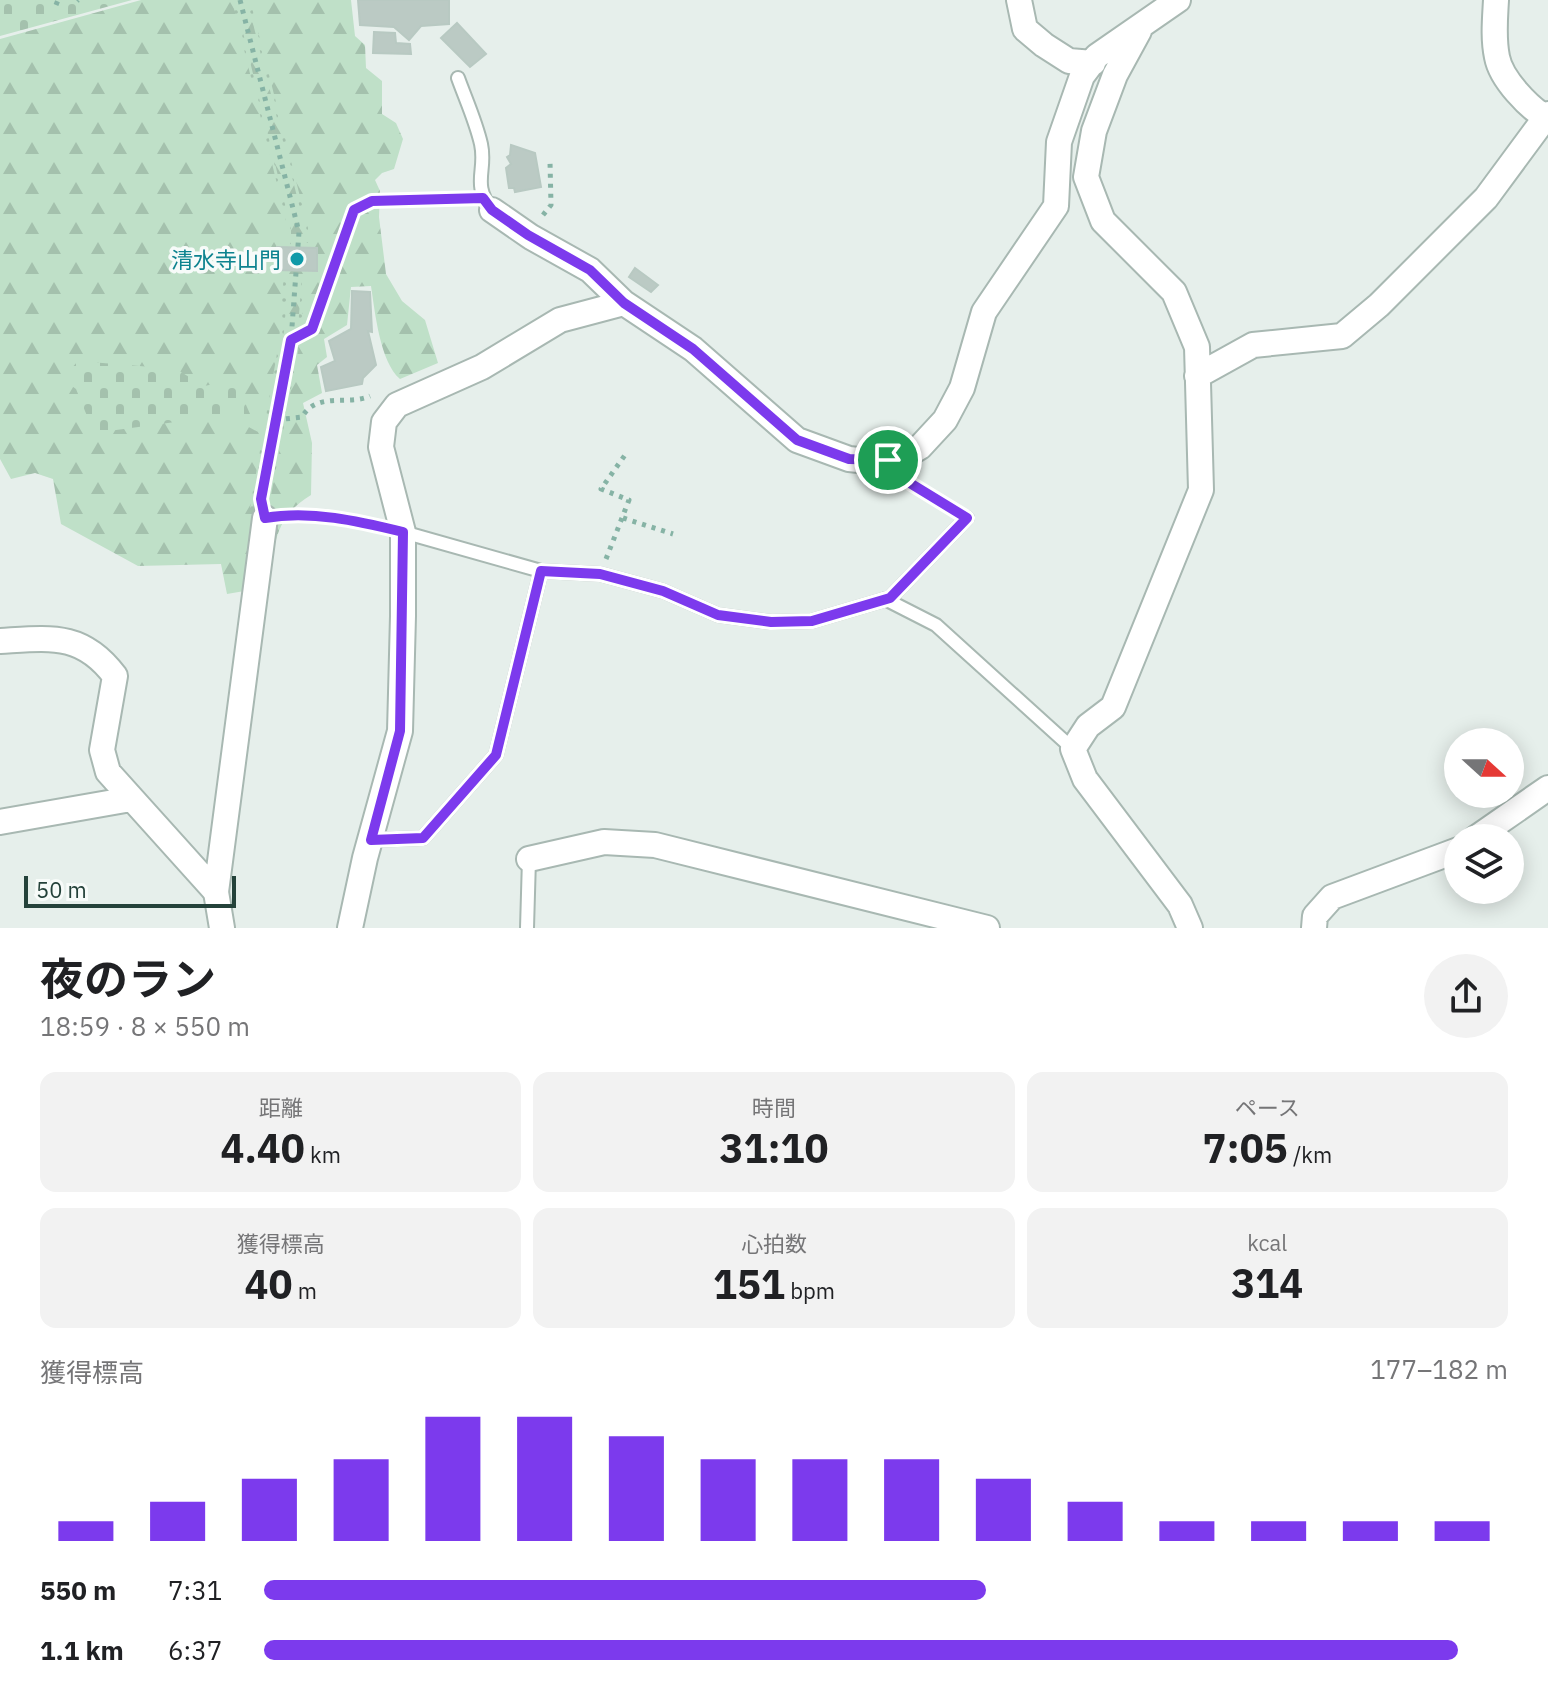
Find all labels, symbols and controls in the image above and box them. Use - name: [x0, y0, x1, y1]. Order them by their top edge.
- place label: 清水寺山門: [171, 245, 281, 274]
- marker: 清水寺山門: [288, 250, 306, 268]
- pin: [854, 426, 922, 494]
- icon: arrive: [866, 438, 910, 482]
- north arrow: [1444, 728, 1524, 808]
- map controls: [1444, 728, 1524, 904]
- button: layers: [1444, 824, 1524, 904]
- scale bar: [24, 872, 236, 908]
- text: 50 m: [36, 875, 87, 904]
- text: 夜のラン: [40, 950, 216, 1007]
- button: share: [1424, 954, 1508, 1038]
- text: 18:59 · 8 × 550 m: [40, 1009, 250, 1043]
- text: 距離: [259, 1093, 303, 1122]
- text: 時間: [752, 1093, 796, 1122]
- text: ペース: [1235, 1093, 1300, 1122]
- text: 4.40: [220, 1122, 305, 1174]
- text: 31:10: [719, 1122, 829, 1174]
- text: 7:05: [1203, 1122, 1288, 1174]
- text: km: [305, 1140, 341, 1169]
- text: /km: [1288, 1140, 1332, 1169]
- text: kcal: [1247, 1228, 1287, 1257]
- text: 獲得標高: [237, 1229, 325, 1258]
- text: 心拍数: [741, 1229, 807, 1258]
- text: 314: [1231, 1257, 1303, 1309]
- text: 40: [244, 1258, 292, 1310]
- text: 151: [713, 1258, 785, 1310]
- text: m: [292, 1276, 317, 1305]
- text: bpm: [785, 1276, 835, 1305]
- text: 177–182 m: [1370, 1352, 1508, 1386]
- text: 獲得標高: [40, 1355, 144, 1389]
- text: 550 m: [40, 1573, 116, 1607]
- text: 7:31: [168, 1573, 222, 1607]
- text: 1.1 km: [40, 1633, 124, 1667]
- text: 6:37: [168, 1633, 222, 1667]

